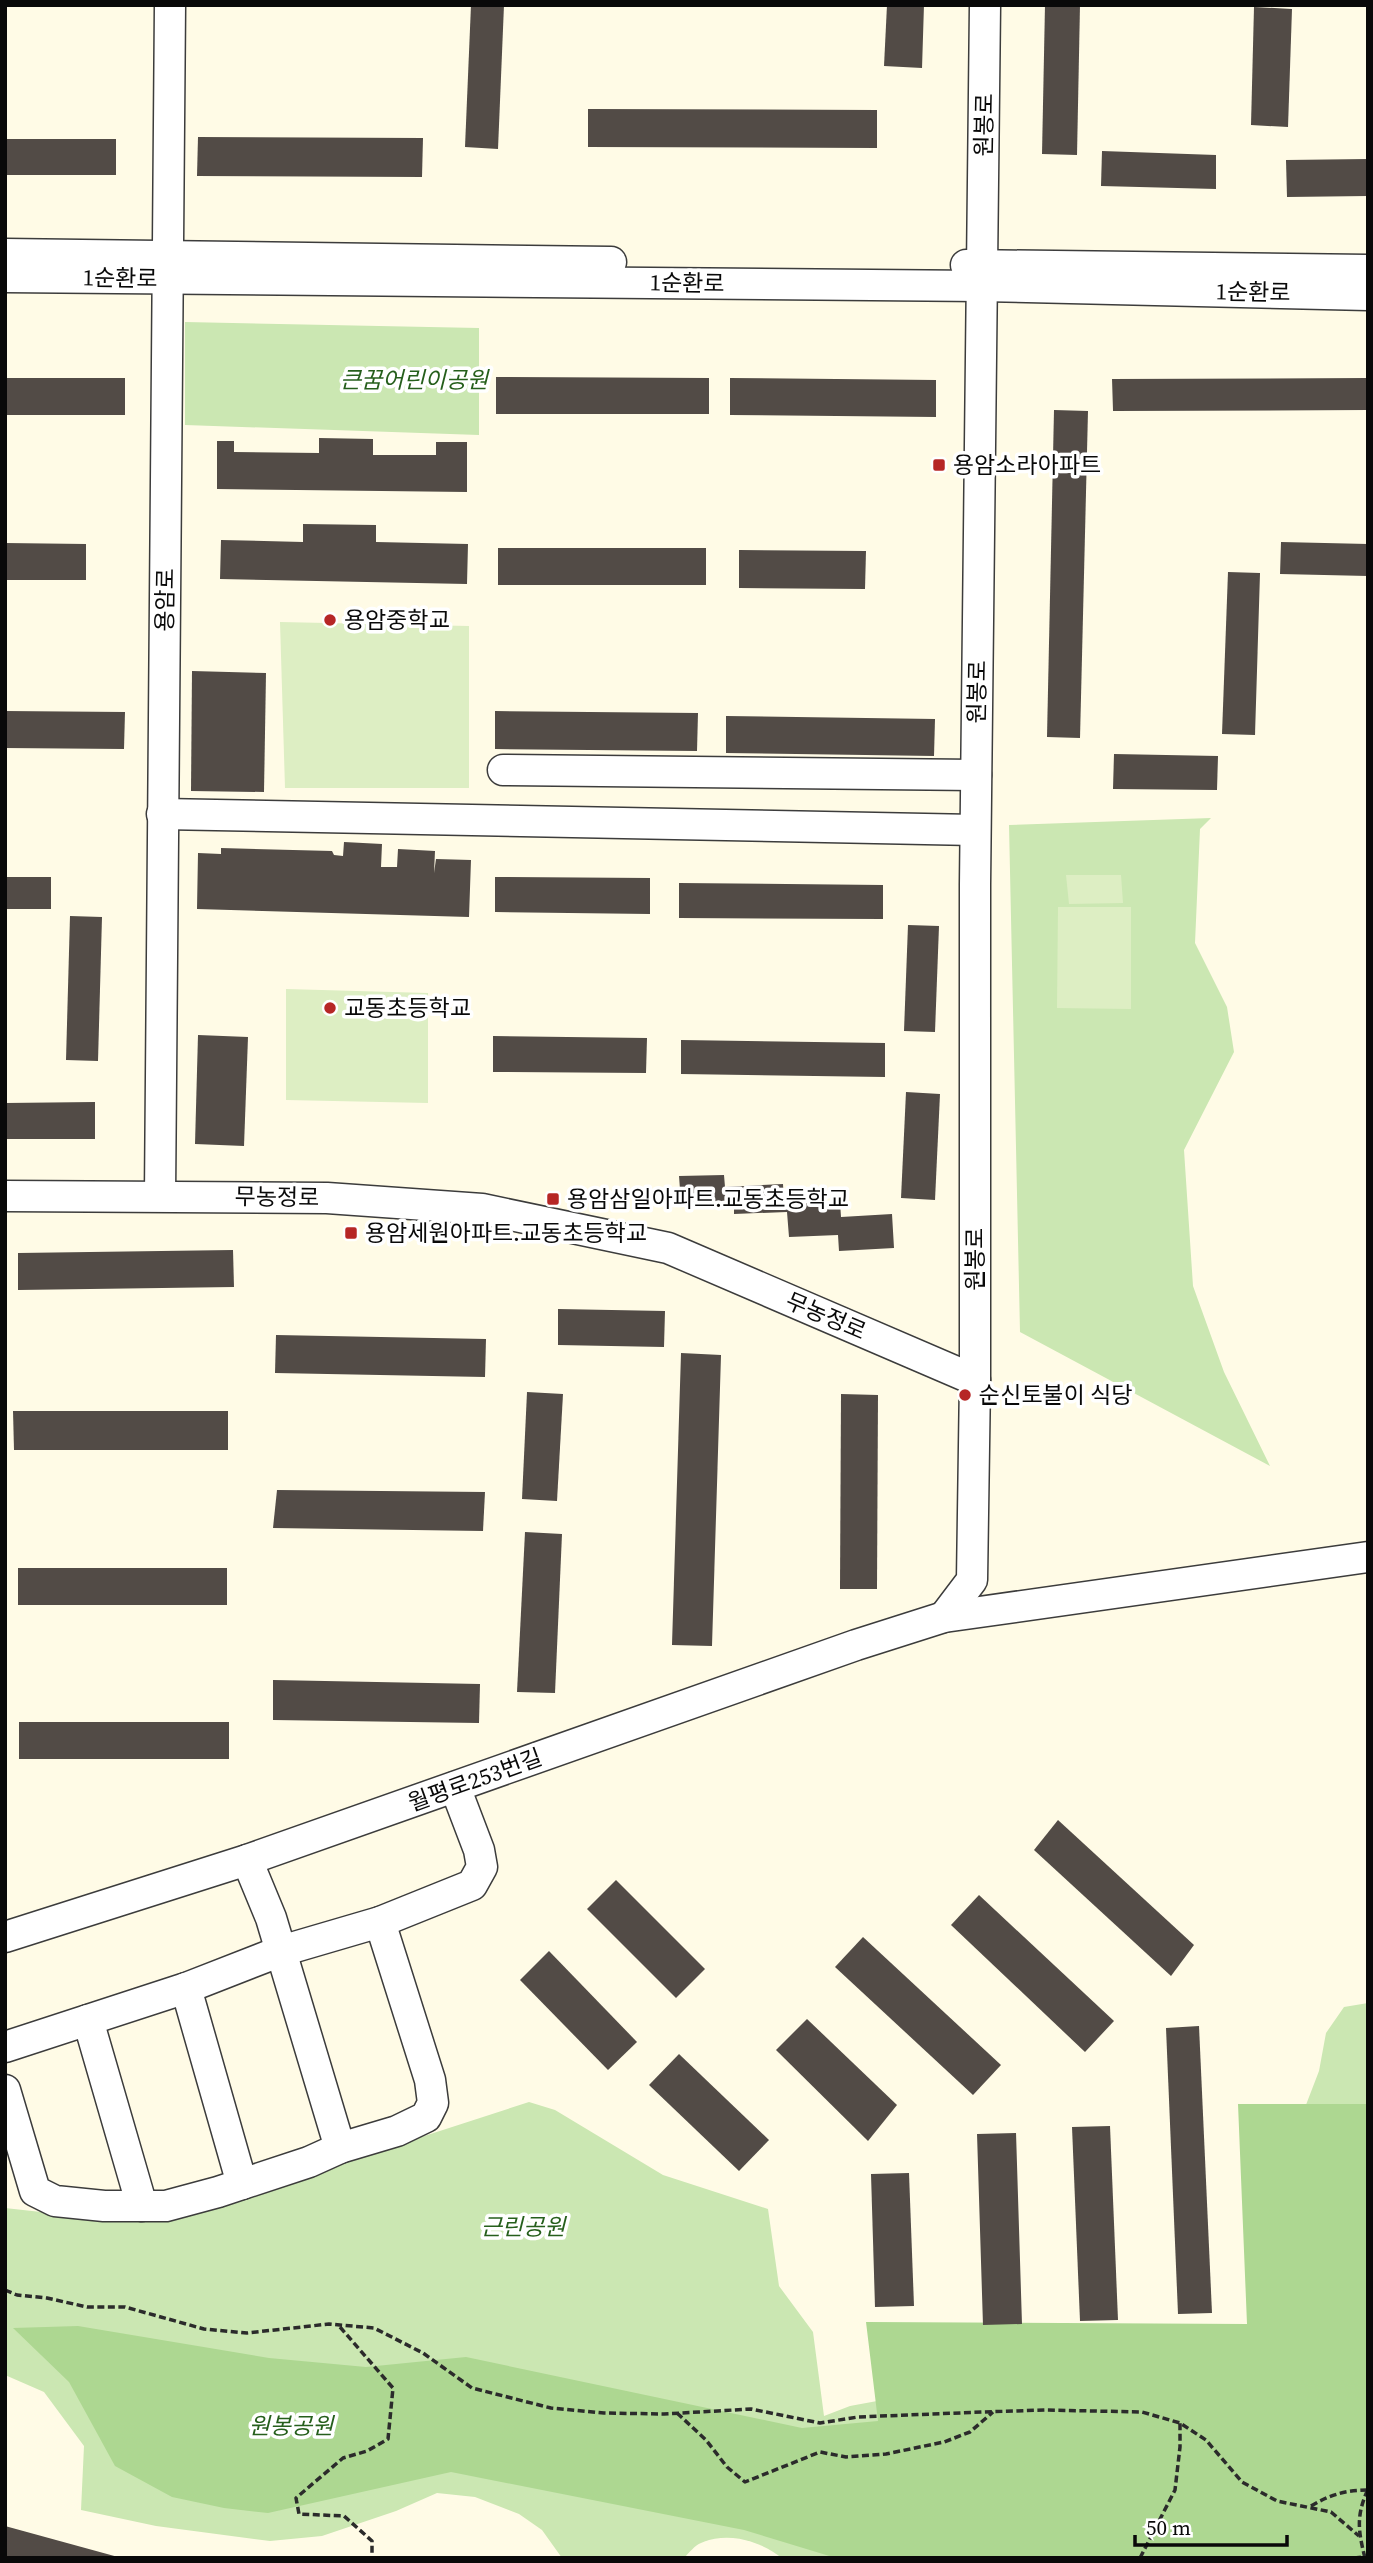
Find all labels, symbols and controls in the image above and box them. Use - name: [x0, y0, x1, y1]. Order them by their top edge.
- street label: 원봉로: [967, 93, 1001, 157]
- street label: 1순환로: [82, 261, 158, 295]
- street label: 1순환로: [649, 266, 725, 300]
- street label: 1순환로: [1215, 275, 1291, 309]
- park label: 큰꿈어린이공원: [340, 364, 490, 396]
- place label: 용암소라아파트: [953, 449, 1101, 481]
- marker: 용암소라아파트: [931, 457, 947, 473]
- street label: 용암로: [148, 568, 182, 632]
- place label: 용암중학교: [344, 604, 450, 636]
- marker: 용암중학교: [322, 612, 338, 628]
- street label: 원봉로: [960, 660, 994, 724]
- place label: 교동초등학교: [344, 992, 471, 1024]
- marker: 교동초등학교: [322, 1000, 338, 1016]
- street label: 무농정로: [234, 1180, 320, 1214]
- place label: 용암삼일아파트.교동초등학교: [567, 1183, 849, 1215]
- marker: 용암삼일아파트.교동초등학교: [545, 1191, 561, 1207]
- place label: 용암세원아파트.교동초등학교: [365, 1217, 647, 1249]
- marker: 용암세원아파트.교동초등학교: [343, 1225, 359, 1241]
- street label: 원봉로: [959, 1227, 991, 1291]
- street label: 무농정로: [781, 1285, 871, 1347]
- place label: 순신토불이 식당: [979, 1379, 1132, 1411]
- marker: 순신토불이 식당: [957, 1387, 973, 1403]
- street label: 월평로253번길: [404, 1741, 546, 1819]
- park label: 근린공원: [481, 2211, 567, 2243]
- park label: 원봉공원: [249, 2410, 335, 2442]
- scale bar: [1135, 2504, 1287, 2548]
- text: 50 m: [1146, 2513, 1191, 2542]

